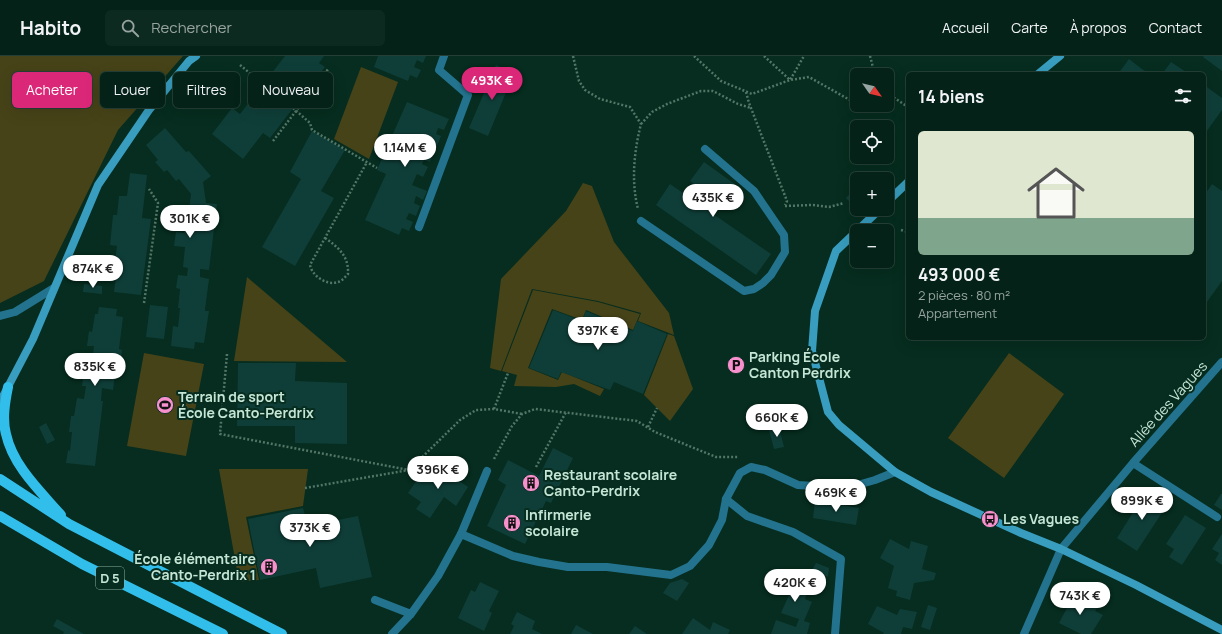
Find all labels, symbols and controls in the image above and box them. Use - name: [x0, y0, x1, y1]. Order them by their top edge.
- search box: [105, 10, 385, 46]
- text: Habito: [20, 15, 81, 41]
- icon: search: [119, 17, 141, 39]
- text: Rechercher: [151, 17, 232, 38]
- text: Accueil: [942, 18, 989, 37]
- text: Carte: [1011, 18, 1048, 37]
- text: À propos: [1070, 18, 1127, 37]
- text: Contact: [1149, 18, 1202, 37]
- pin: 493K €: [459, 67, 525, 101]
- north arrow: [850, 68, 894, 112]
- map controls: [850, 68, 894, 268]
- text: 493K €: [471, 71, 513, 89]
- chip: Acheter: [12, 72, 92, 108]
- chip: Louer: [100, 72, 165, 108]
- chip: Filtres: [173, 72, 240, 108]
- chip: Nouveau: [248, 72, 333, 108]
- text: 14 biens: [918, 85, 984, 108]
- icon: filters: [1172, 85, 1194, 107]
- button: locate: [850, 120, 894, 164]
- pin: 1.14M €: [368, 134, 442, 168]
- text: 1.14M €: [383, 138, 427, 156]
- icon: home: [1020, 157, 1092, 229]
- button: +: [850, 172, 894, 216]
- pin: 435K €: [680, 184, 746, 218]
- text: 435K €: [692, 188, 734, 206]
- pin: 301K €: [157, 205, 223, 239]
- text: 301K €: [169, 209, 211, 227]
- button: −: [850, 224, 894, 268]
- pin: 874K €: [60, 255, 126, 289]
- text: 874K €: [72, 259, 114, 277]
- text: 493 000 €: [918, 263, 1000, 286]
- text: 2 pièces · 80 m²: [918, 286, 1010, 304]
- text: Appartement: [918, 304, 997, 322]
- pin: 397K €: [565, 317, 631, 351]
- text: 397K €: [577, 321, 619, 339]
- place label: Parking École Canton Perdrix: [749, 347, 851, 382]
- pin: 835K €: [62, 353, 128, 387]
- parking icon: Parking École Canton Perdrix: [726, 355, 746, 375]
- text: 835K €: [74, 357, 116, 375]
- street label: Allée des Vagues: [1124, 357, 1211, 451]
- place label: Terrain de sport École Canto-Perdrix: [178, 387, 314, 422]
- sports icon: Terrain de sport École Canto-Perdrix: [155, 395, 175, 415]
- pin: 660K €: [744, 404, 810, 438]
- text: 660K €: [755, 408, 799, 426]
- pin: 396K €: [405, 456, 471, 490]
- text: 396K €: [416, 460, 460, 478]
- place label: Restaurant scolaire Canto-Perdrix: [544, 465, 677, 500]
- building icon: Restaurant scolaire Canto-Perdrix: [521, 473, 541, 493]
- pin: 469K €: [803, 479, 869, 513]
- text: 469K €: [814, 483, 858, 501]
- pin: 899K €: [1109, 487, 1175, 521]
- text: 899K €: [1120, 491, 1164, 509]
- place label: Infirmerie scolaire: [525, 505, 592, 540]
- bus stop icon: Les Vagues: [980, 509, 1000, 529]
- place label: Les Vagues: [1003, 509, 1079, 528]
- building icon: Infirmerie scolaire: [502, 513, 522, 533]
- pin: 373K €: [277, 514, 343, 548]
- text: 373K €: [289, 518, 331, 536]
- place label: École élémentaire Canto-Perdrix 1: [134, 549, 256, 584]
- building icon: École élémentaire Canto-Perdrix 1: [259, 557, 279, 577]
- road number: D 5: [96, 567, 124, 589]
- pin: 420K €: [762, 569, 828, 603]
- text: 420K €: [773, 573, 817, 591]
- pin: 743K €: [1047, 582, 1113, 616]
- text: 743K €: [1059, 586, 1101, 604]

